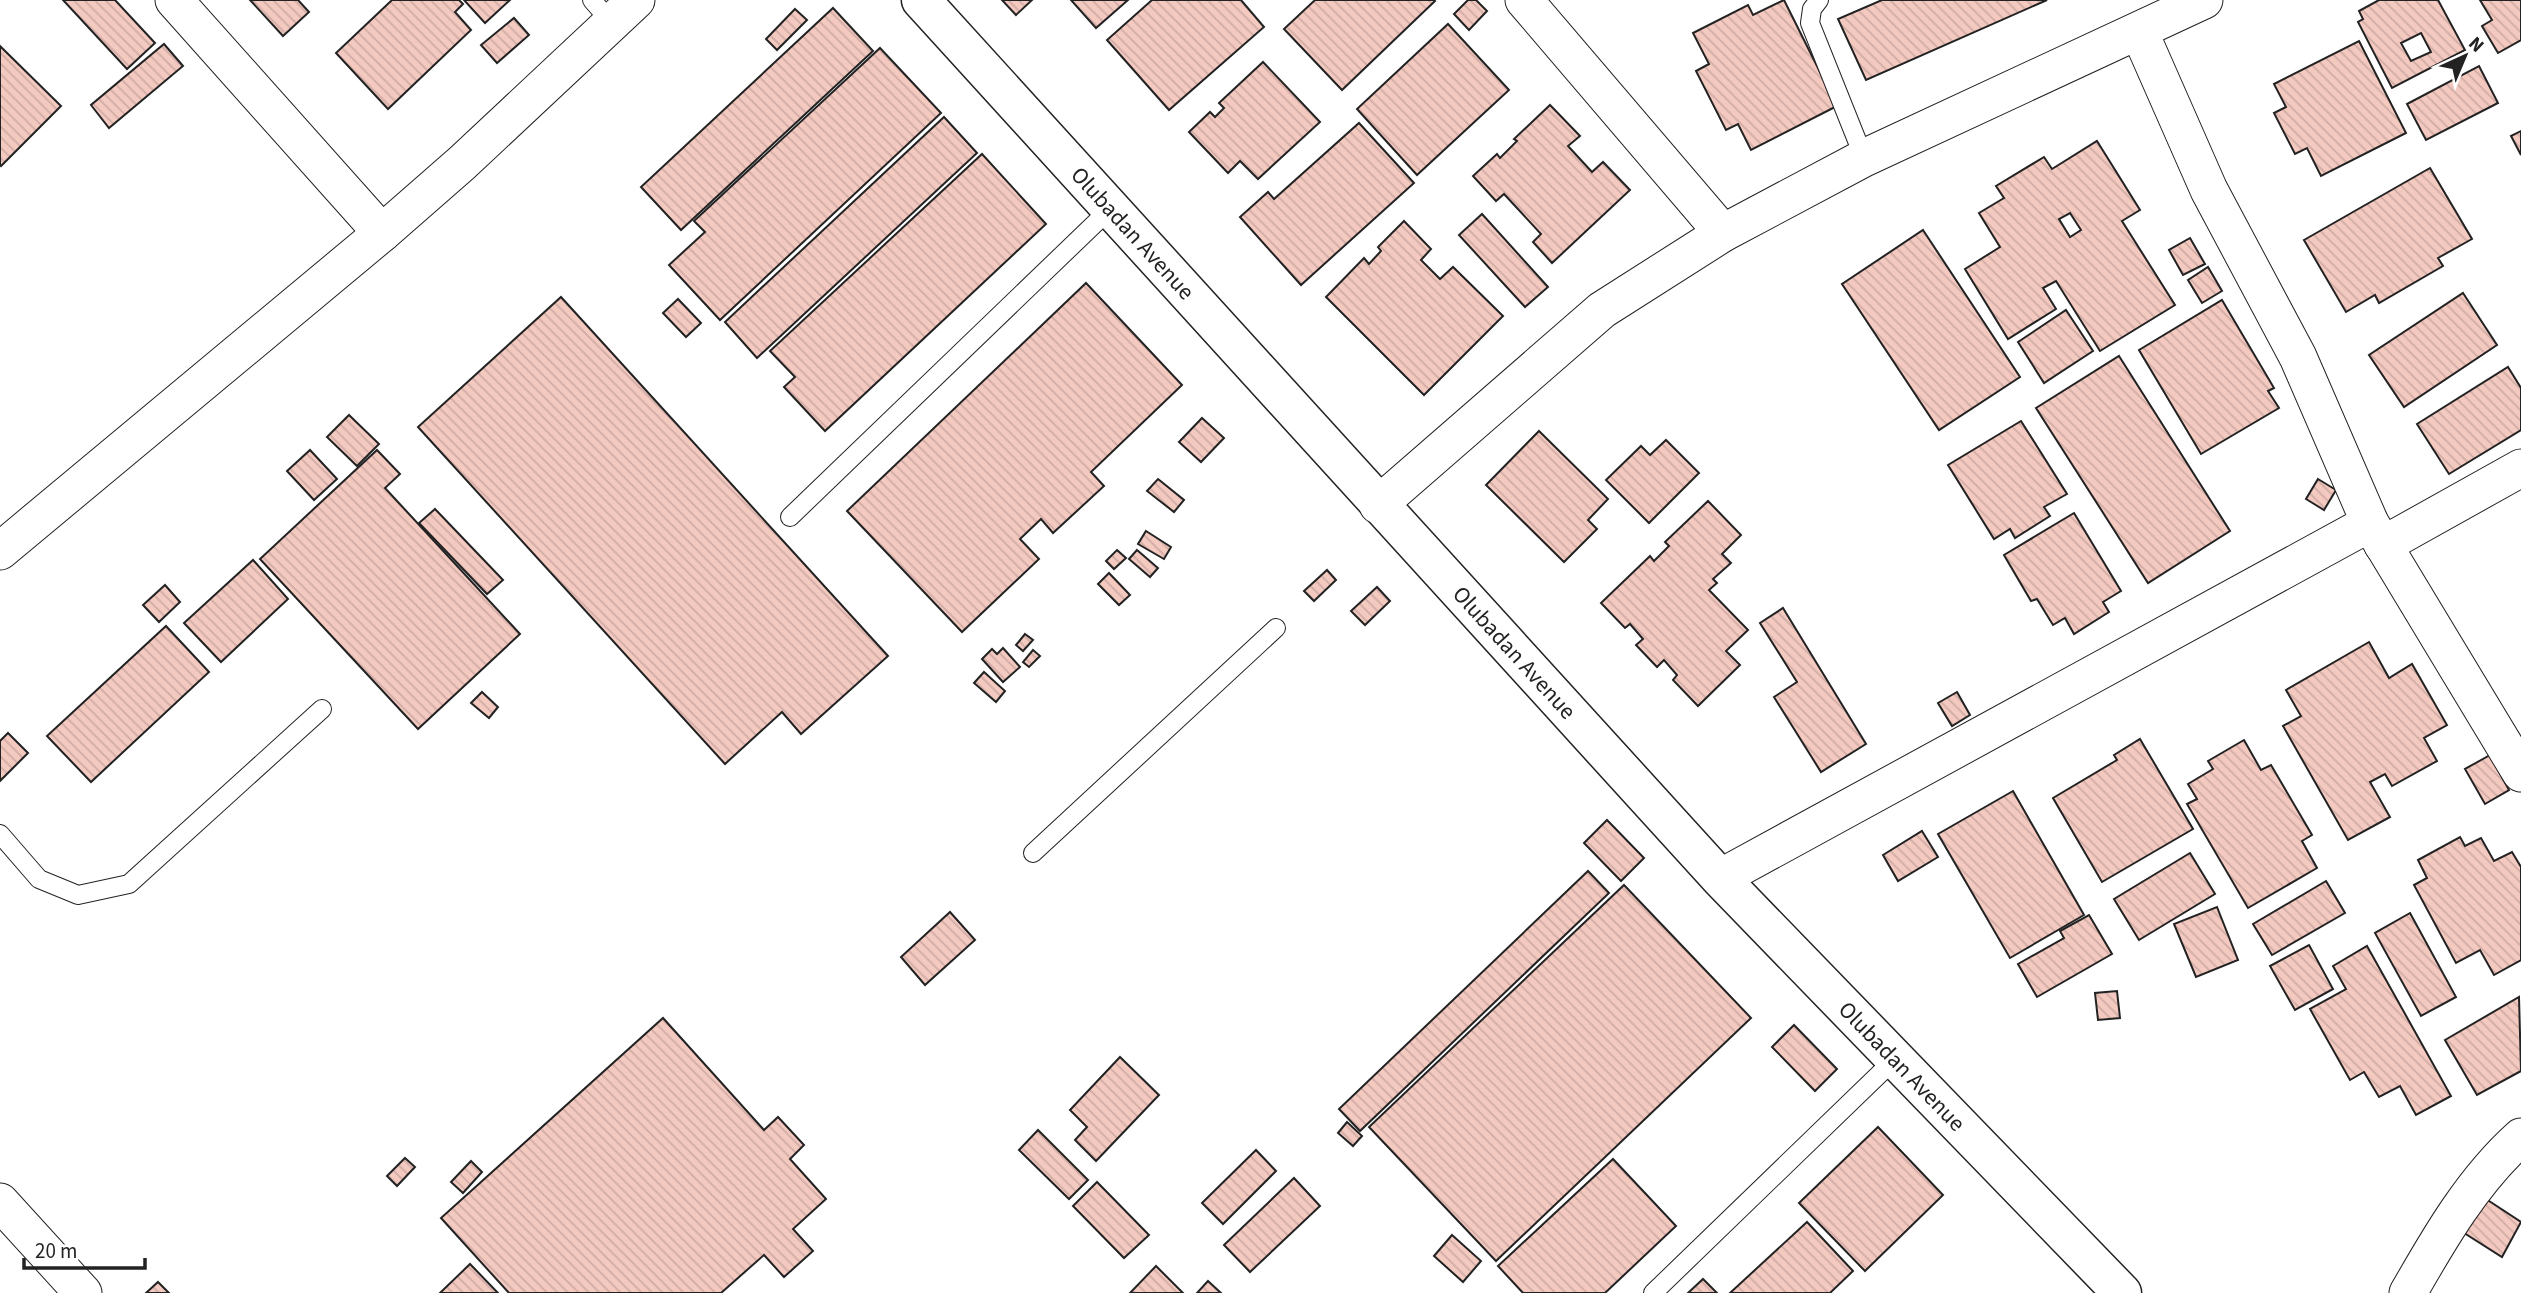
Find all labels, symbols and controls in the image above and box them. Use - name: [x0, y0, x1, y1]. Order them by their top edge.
- north arrow: [2430, 21, 2500, 91]
- text: N: [2462, 31, 2490, 59]
- street label: Olubadan Avenue: [1063, 159, 1202, 307]
- street label: Olubadan Avenue: [1445, 579, 1584, 727]
- street label: Olubadan Avenue: [1831, 994, 1973, 1139]
- scale bar: [24, 1226, 145, 1270]
- text: 20 m: [35, 1236, 77, 1266]

